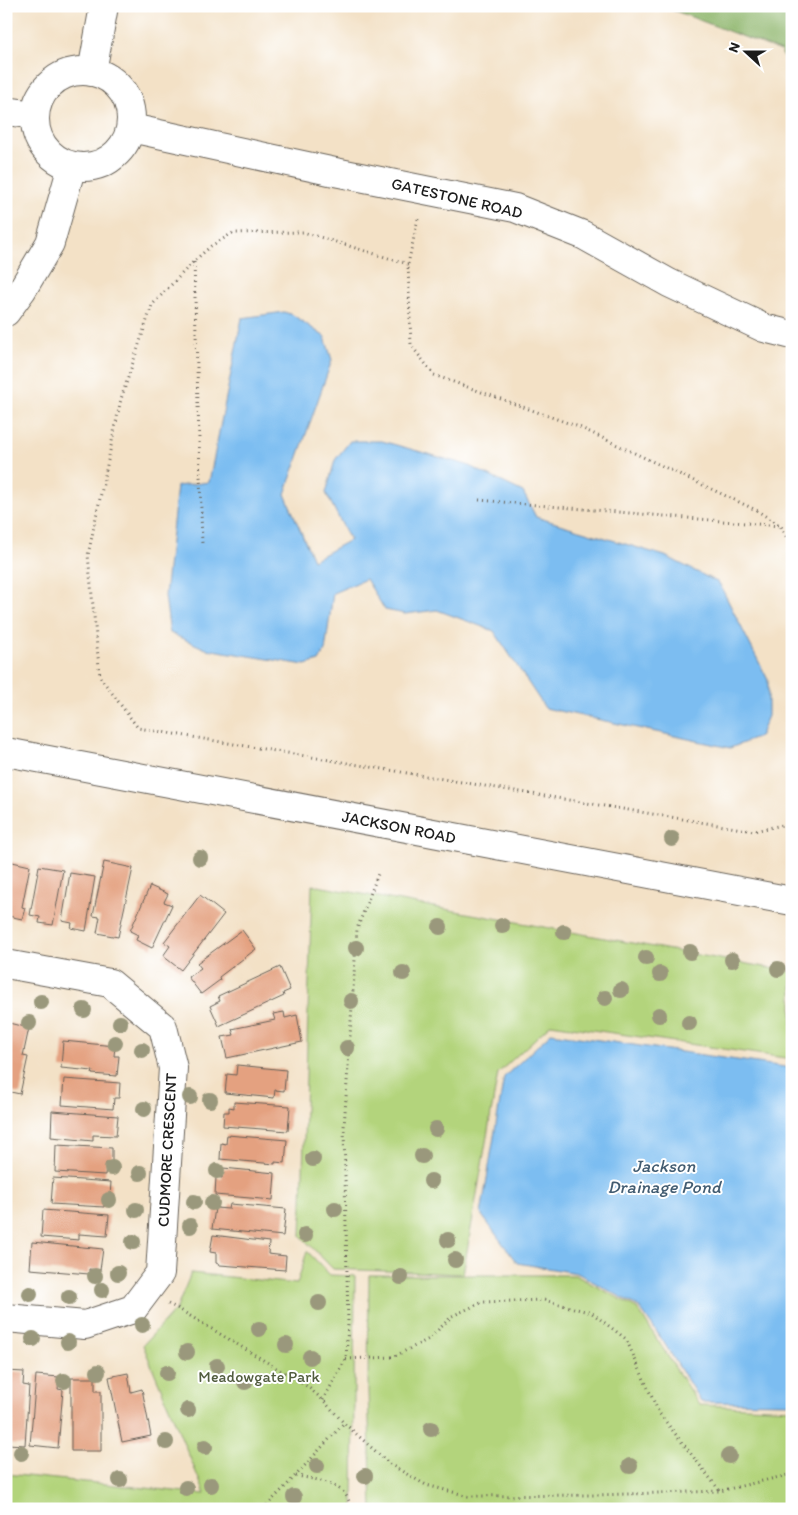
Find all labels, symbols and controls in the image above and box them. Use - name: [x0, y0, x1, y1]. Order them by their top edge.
- north arrow: [720, 28, 770, 78]
- text: N: [725, 40, 744, 55]
- street label: GATESTONE ROAD: [390, 174, 525, 222]
- street label: JACKSON ROAD: [340, 807, 458, 847]
- street label: CUDMORE CRESCENT: [153, 1073, 181, 1227]
- water label: Jackson Drainage Pond: [607, 1155, 723, 1198]
- park label: Meadowgate Park: [198, 1367, 320, 1386]

